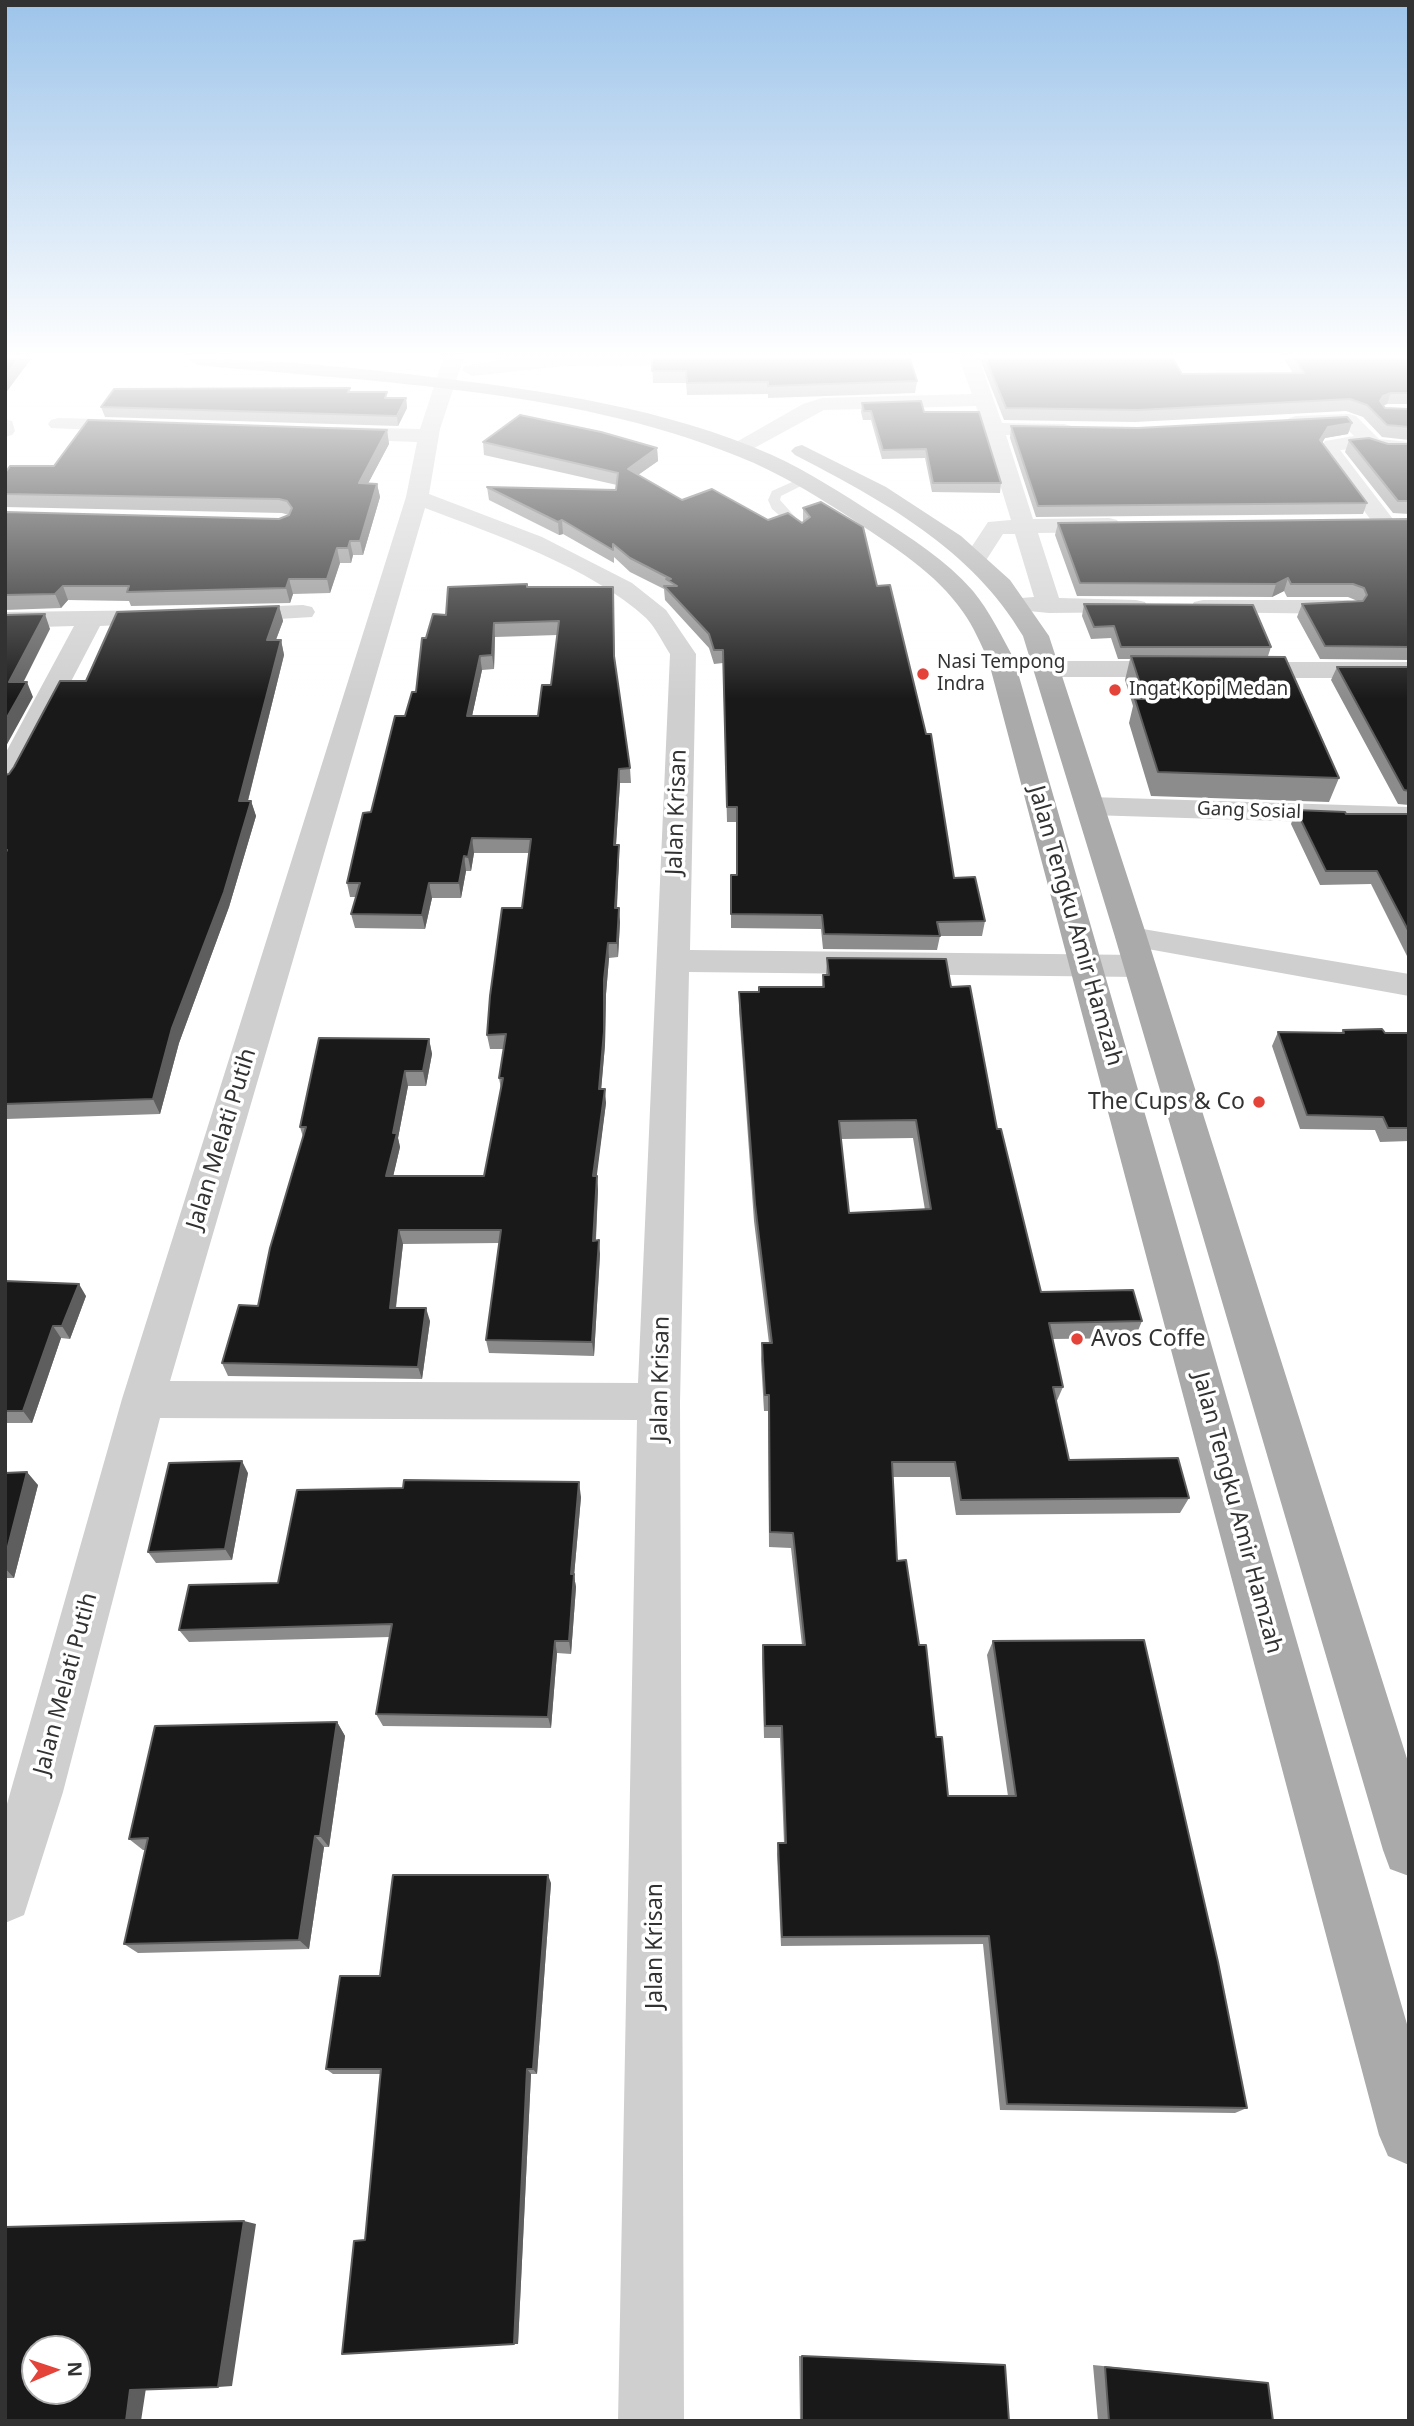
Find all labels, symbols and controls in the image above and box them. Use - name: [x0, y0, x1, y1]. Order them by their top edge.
- place label: Nasi Tempong Indra: [937, 652, 1065, 696]
- marker: Nasi Tempong Indra: [915, 666, 931, 682]
- place label: Ingat Kopi Medan: [1129, 679, 1288, 701]
- marker: Ingat Kopi Medan: [1107, 682, 1123, 698]
- street label: Jalan Krisan: [661, 749, 693, 875]
- street label: Jalan Tengku Amir Hamzah: [1022, 783, 1128, 1069]
- street label: Gang Sosial: [1196, 798, 1302, 824]
- street label: Jalan Melati Putih: [181, 1045, 263, 1233]
- place label: The Cups & Co: [1088, 1088, 1245, 1116]
- marker: The Cups & Co: [1251, 1094, 1267, 1110]
- street label: Jalan Krisan: [646, 1316, 676, 1442]
- place label: Avos Coffe: [1091, 1325, 1206, 1353]
- marker: Avos Coffe: [1069, 1331, 1085, 1347]
- street label: Jalan Tengku Amir Hamzah: [1186, 1369, 1288, 1657]
- street label: Jalan Melati Putih: [28, 1590, 104, 1778]
- street label: Jalan Krisan: [641, 1883, 669, 2009]
- north arrow: [21, 2335, 91, 2405]
- text: N: [62, 2361, 88, 2378]

